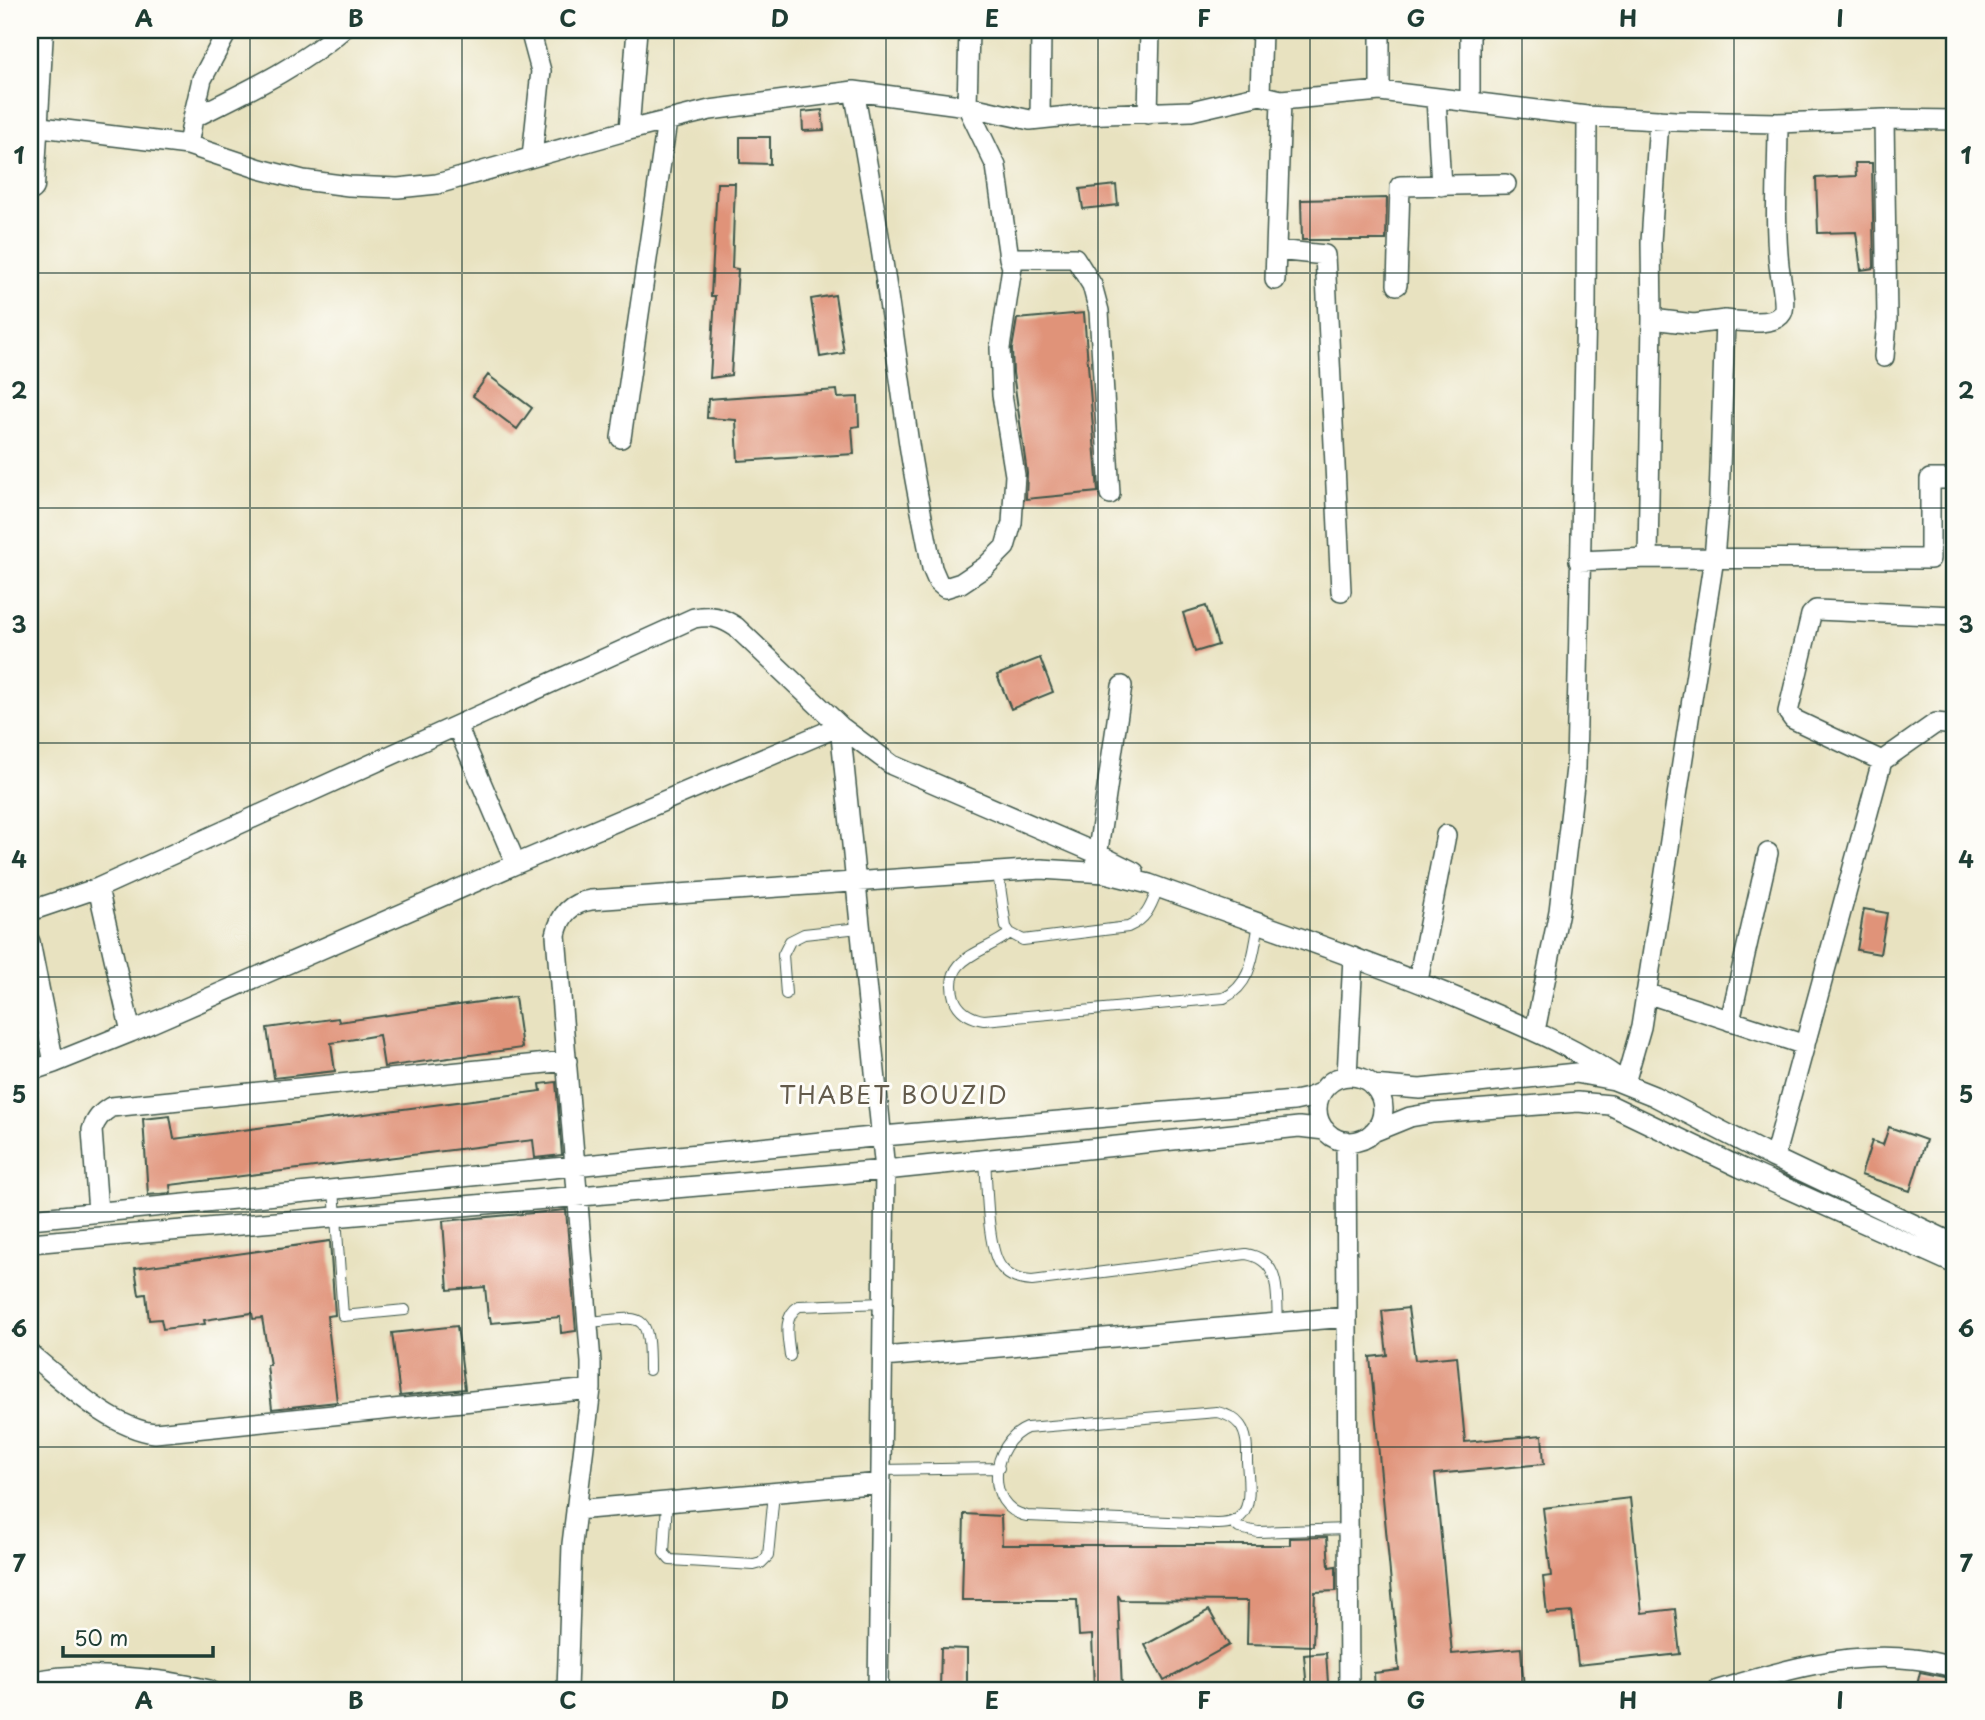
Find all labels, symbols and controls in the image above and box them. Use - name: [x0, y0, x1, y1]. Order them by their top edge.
- text: A: [135, 0, 153, 35]
- text: B: [348, 0, 364, 35]
- text: C: [559, 0, 577, 35]
- text: D: [771, 0, 789, 35]
- text: E: [985, 0, 999, 35]
- text: F: [1197, 0, 1211, 35]
- text: G: [1407, 0, 1425, 35]
- text: H: [1619, 0, 1637, 35]
- text: I: [1836, 0, 1844, 35]
- text: 1: [14, 137, 25, 172]
- text: 1: [1961, 137, 1972, 172]
- text: 2: [11, 372, 27, 407]
- text: 2: [1958, 372, 1974, 407]
- text: 3: [11, 606, 27, 641]
- text: 3: [1958, 606, 1974, 641]
- text: 4: [11, 841, 27, 876]
- text: 4: [1958, 841, 1974, 876]
- text: 5: [12, 1076, 26, 1111]
- district label: THABET BOUZID: [779, 1076, 1009, 1112]
- text: 5: [1959, 1076, 1973, 1111]
- text: 6: [11, 1310, 27, 1345]
- text: 6: [1958, 1310, 1974, 1345]
- text: 7: [12, 1545, 26, 1580]
- text: 7: [1959, 1545, 1973, 1580]
- scale bar: [63, 1615, 214, 1659]
- text: 50 m: [74, 1621, 128, 1653]
- text: A: [135, 1682, 153, 1717]
- text: B: [348, 1682, 364, 1717]
- text: C: [559, 1682, 577, 1717]
- text: D: [771, 1682, 789, 1717]
- text: E: [985, 1682, 999, 1717]
- text: F: [1197, 1682, 1211, 1717]
- text: G: [1407, 1682, 1425, 1717]
- text: H: [1619, 1682, 1637, 1717]
- text: I: [1836, 1682, 1844, 1717]

